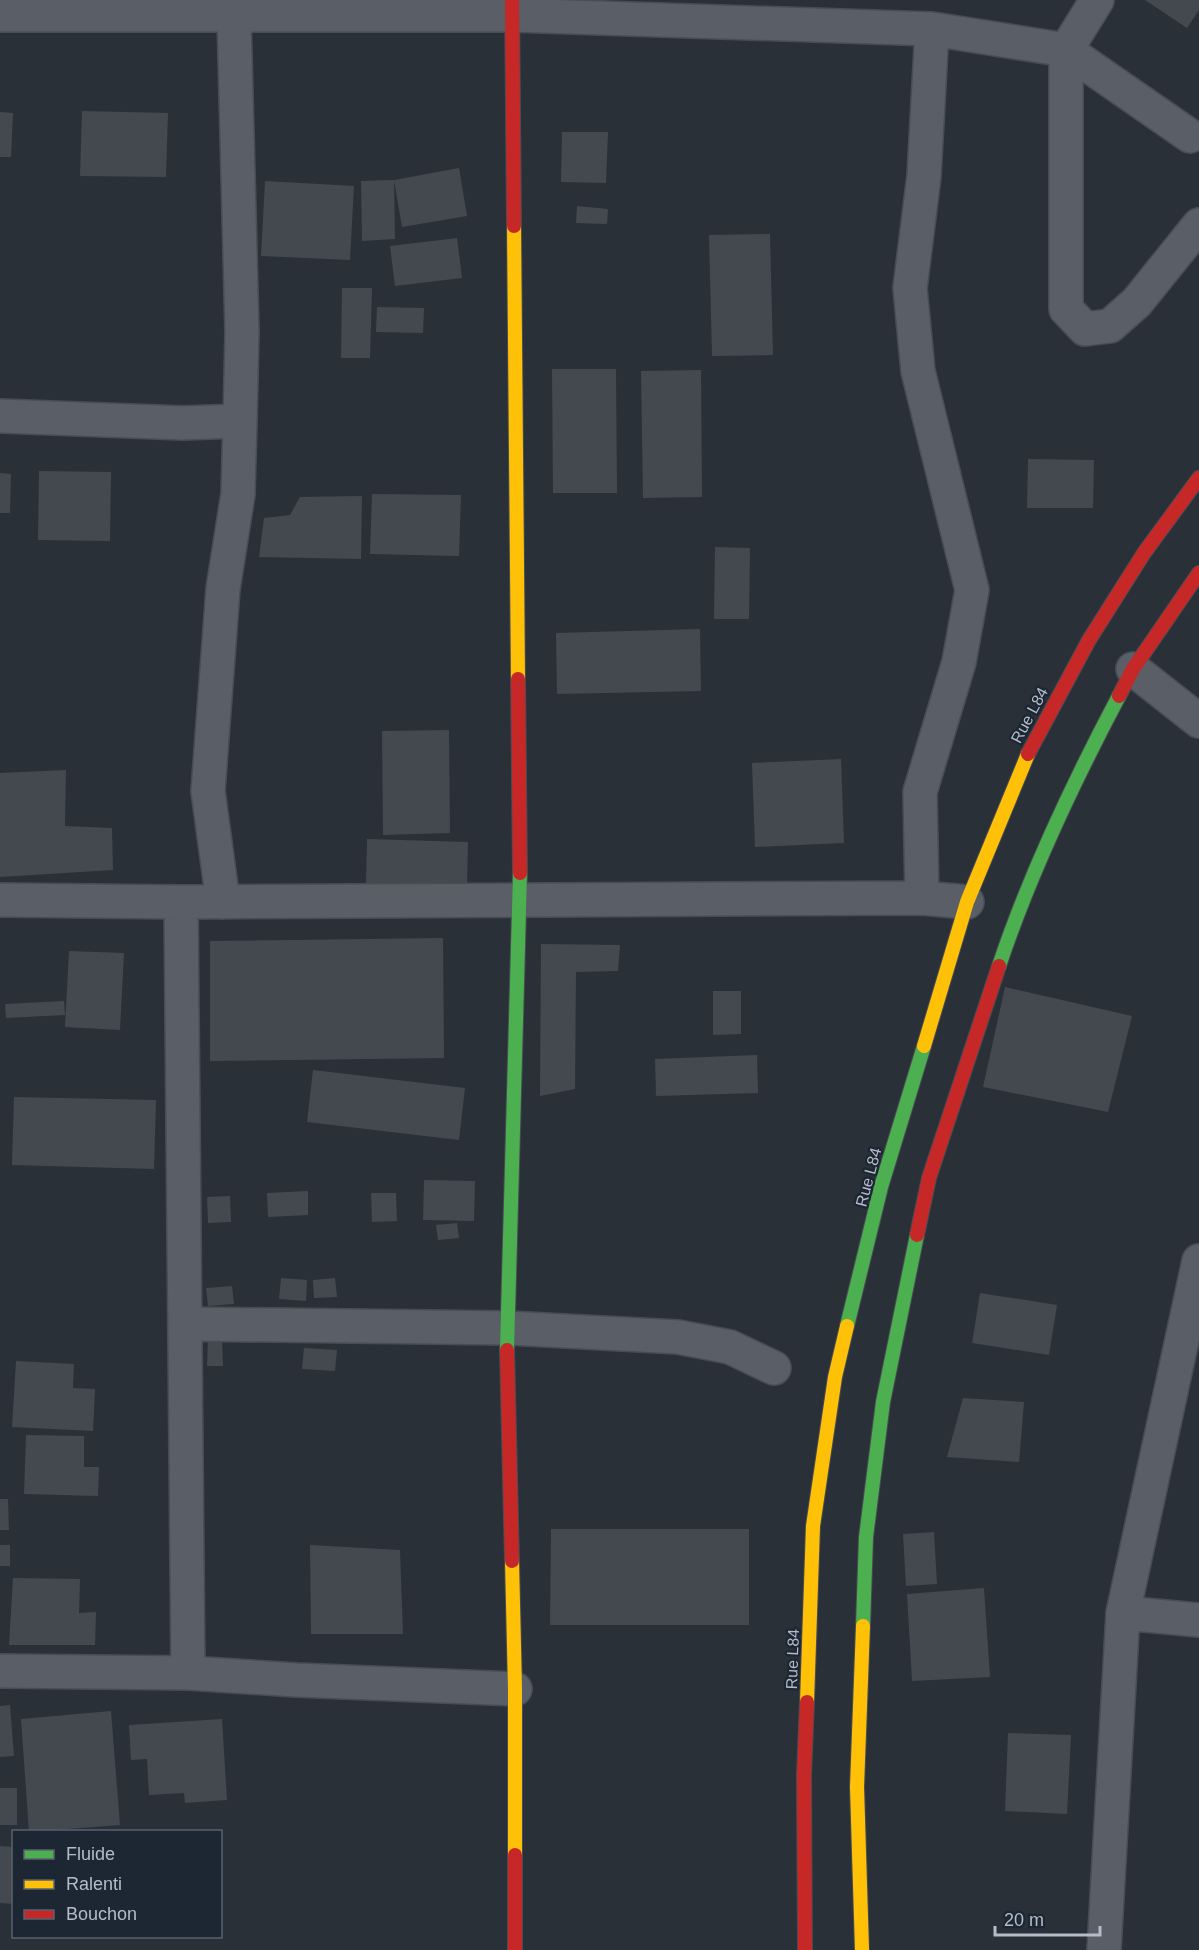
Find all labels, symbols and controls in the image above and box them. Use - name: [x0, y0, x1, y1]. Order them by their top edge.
- street label: Rue L84: [1008, 684, 1051, 746]
- street label: Rue L84: [852, 1146, 885, 1209]
- street label: Rue L84: [783, 1628, 802, 1690]
- legend: [12, 1830, 222, 1938]
- text: Fluide: [66, 1844, 115, 1864]
- text: Ralenti: [66, 1874, 122, 1894]
- scale bar: [995, 1899, 1100, 1937]
- text: Bouchon: [66, 1904, 137, 1924]
- text: 20 m: [1004, 1910, 1044, 1930]

